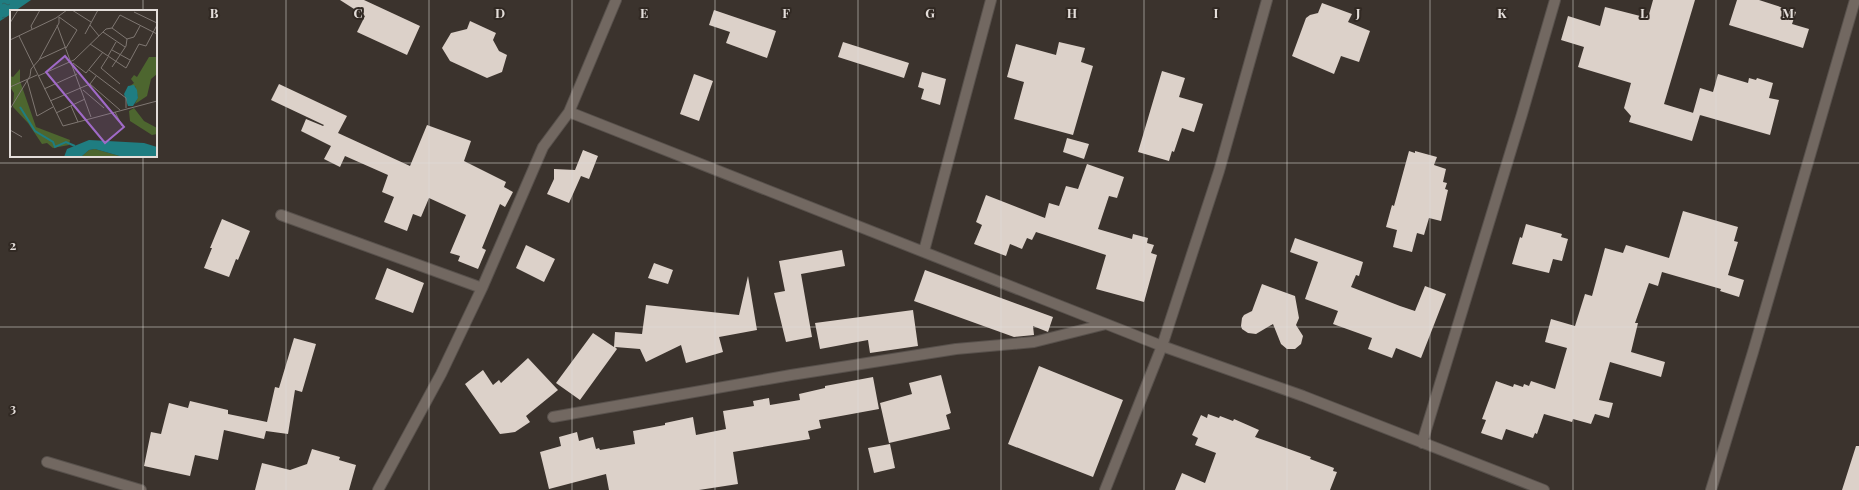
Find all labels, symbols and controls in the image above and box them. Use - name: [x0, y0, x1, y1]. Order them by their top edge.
- text: B: [210, 4, 219, 21]
- text: C: [353, 4, 363, 21]
- text: D: [495, 4, 505, 21]
- text: E: [640, 4, 648, 21]
- text: F: [782, 4, 790, 21]
- text: G: [925, 4, 935, 21]
- text: H: [1067, 4, 1077, 21]
- text: I: [1214, 4, 1219, 21]
- text: J: [1355, 4, 1361, 21]
- text: K: [1497, 4, 1507, 21]
- text: L: [1640, 4, 1648, 21]
- text: M: [1782, 4, 1794, 21]
- inset map: [10, 10, 157, 157]
- text: 2: [10, 236, 17, 253]
- text: 3: [10, 399, 16, 416]

